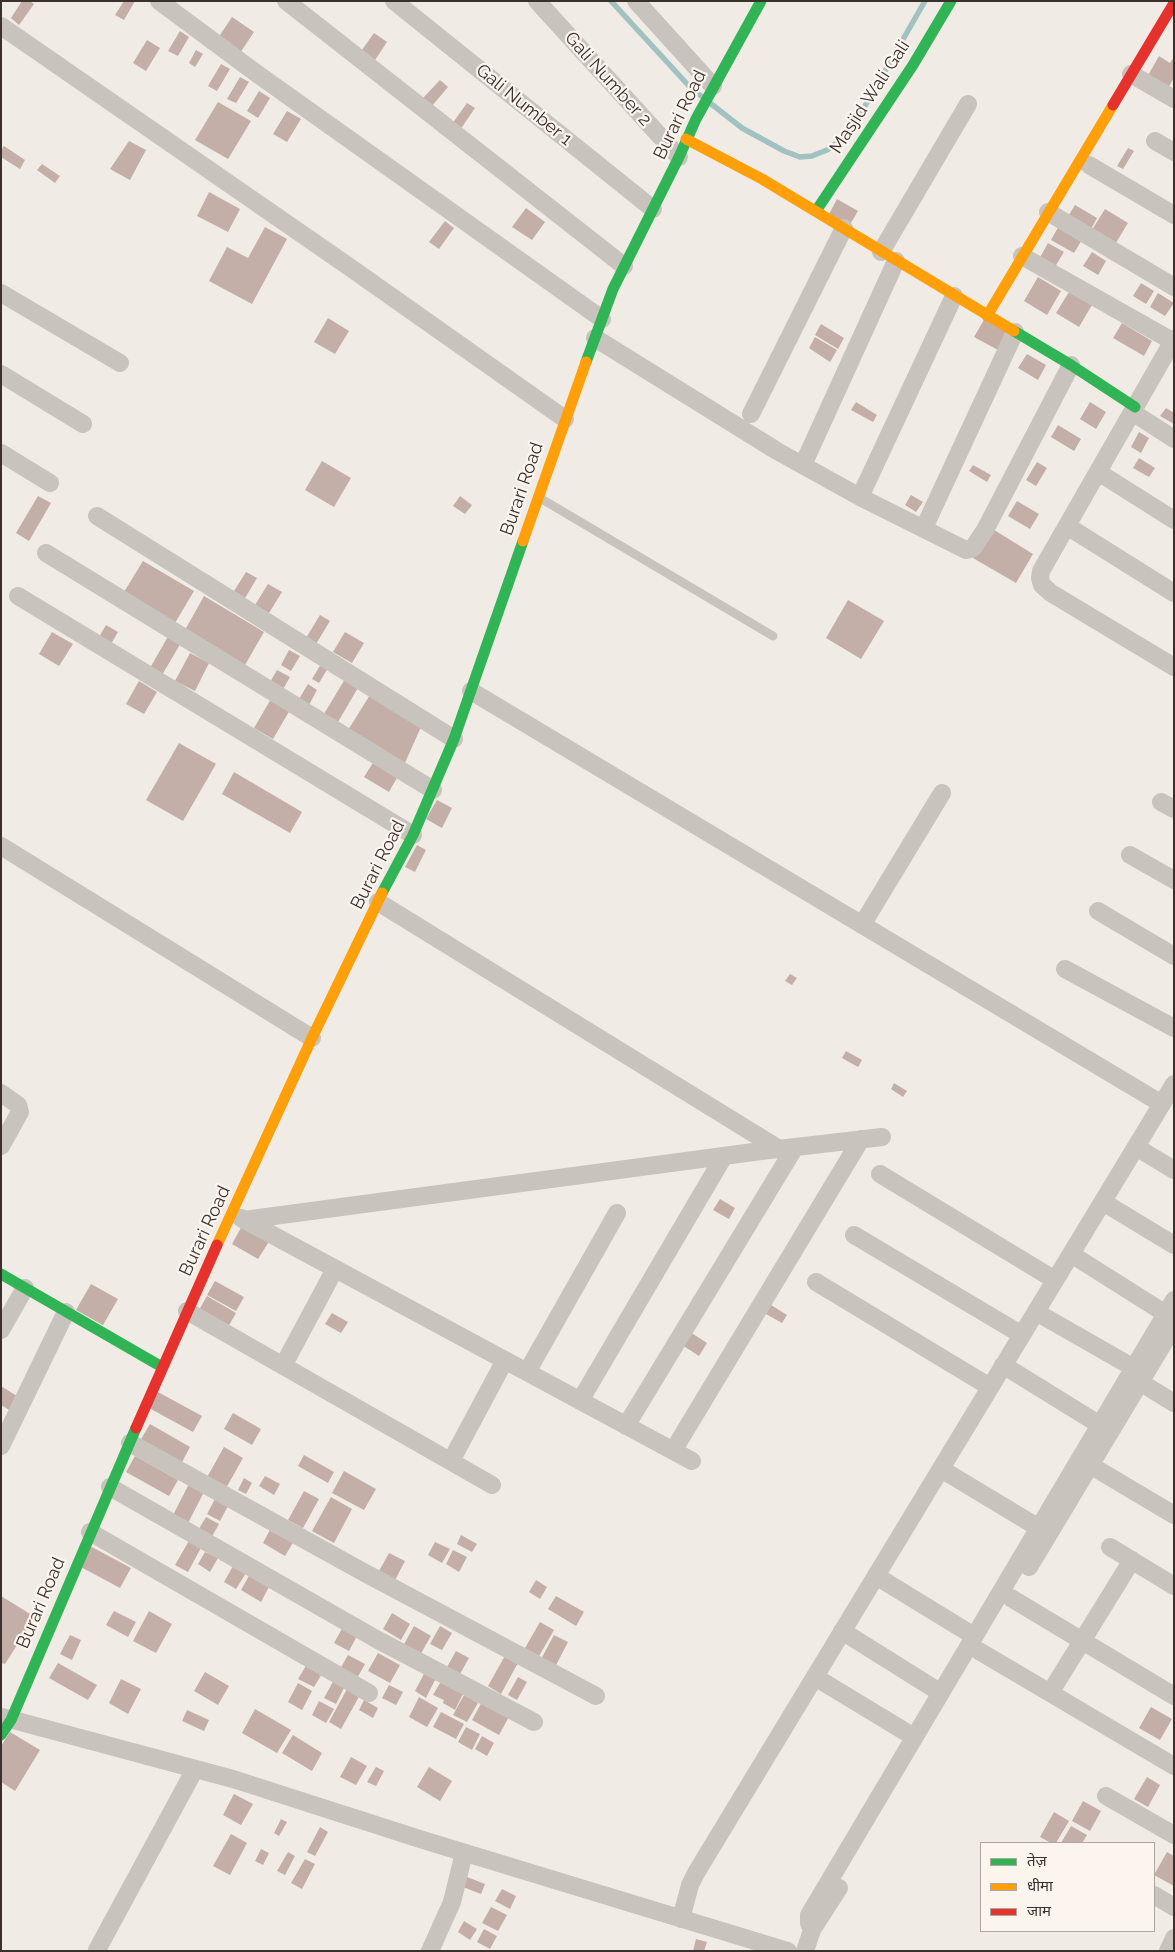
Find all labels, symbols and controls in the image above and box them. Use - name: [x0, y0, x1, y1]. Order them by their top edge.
- street label: Gali Number 2: [560, 27, 656, 131]
- street label: Masjid Wali Gali: [825, 36, 915, 158]
- street label: Gali Number 1: [472, 60, 576, 150]
- street label: Burari Road: [649, 67, 711, 163]
- street label: Burari Road: [496, 440, 548, 538]
- street label: Burari Road: [346, 817, 410, 913]
- street label: Burari Road: [175, 1183, 235, 1279]
- street label: Burari Road: [12, 1554, 70, 1652]
- legend: [980, 1842, 1155, 1932]
- text: तेज़: [1027, 1852, 1047, 1870]
- text: धीमा: [1027, 1877, 1053, 1895]
- text: जाम: [1027, 1902, 1051, 1920]

